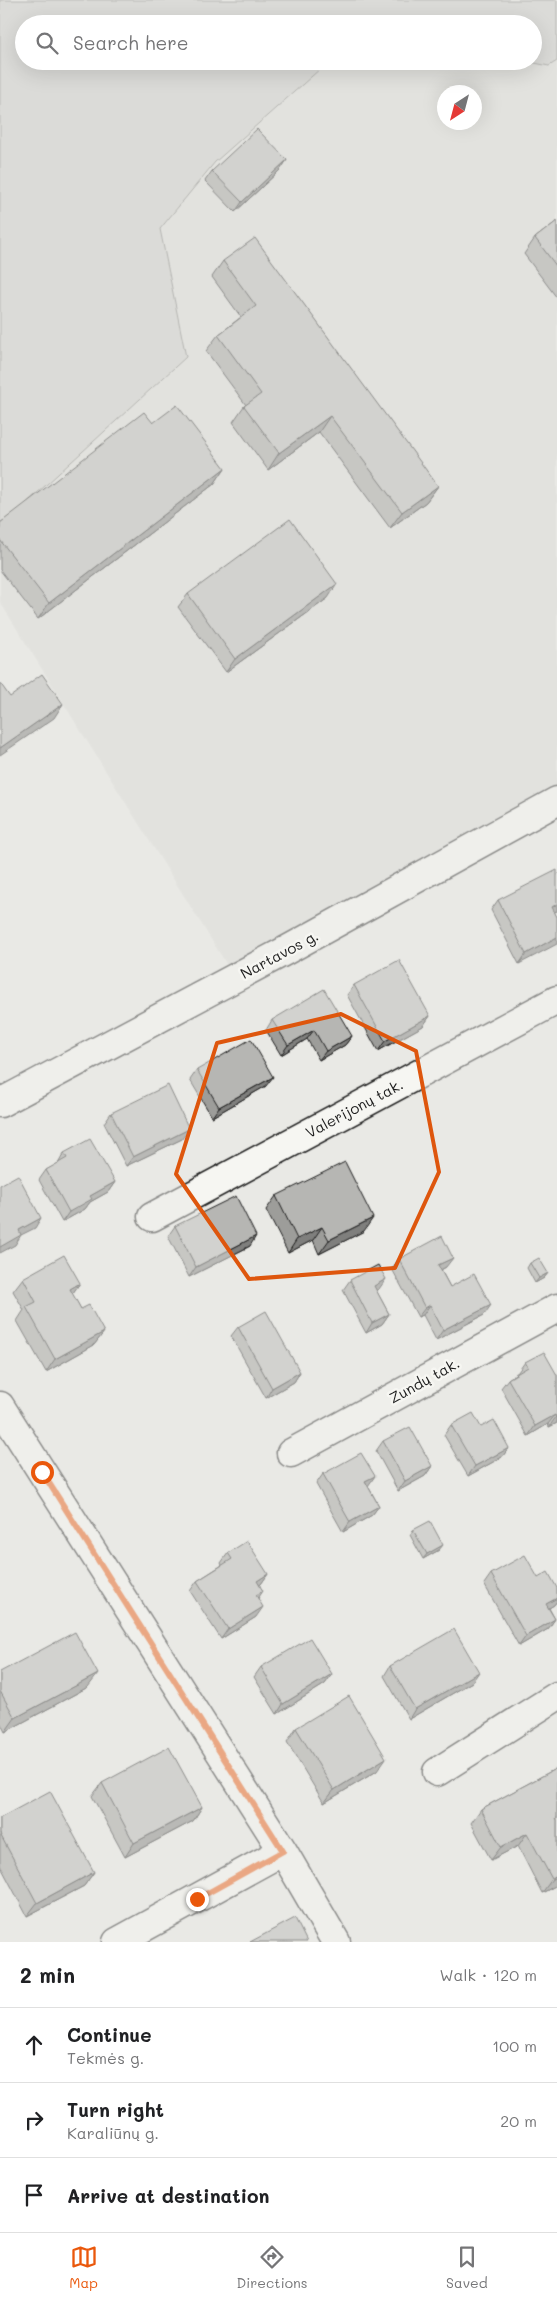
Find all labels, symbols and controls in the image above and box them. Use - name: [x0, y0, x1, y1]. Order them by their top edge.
- search box: [15, 15, 542, 70]
- icon: search: [33, 29, 61, 57]
- text: Search here: [73, 30, 189, 55]
- north arrow: [437, 85, 482, 130]
- street label: Nartavos g.: [236, 925, 322, 983]
- street label: Valerijonų tak.: [302, 1074, 406, 1142]
- street label: Zundų tak.: [385, 1352, 463, 1408]
- route start: [31, 1461, 54, 1484]
- route end: [186, 1888, 209, 1911]
- text: 2 min: [20, 1961, 75, 1988]
- text: Walk · 120 m: [439, 1964, 537, 1985]
- text: Continue: [67, 2022, 152, 2047]
- icon: ahead: [20, 2031, 48, 2059]
- text: 100 m: [492, 2035, 537, 2056]
- text: Tekmės g.: [67, 2047, 144, 2068]
- text: Turn right: [67, 2097, 164, 2122]
- icon: right: [20, 2106, 48, 2134]
- text: 20 m: [500, 2110, 537, 2131]
- text: Karaliūnų g.: [67, 2122, 159, 2143]
- icon: arrive: [20, 2181, 48, 2209]
- text: Arrive at destination: [67, 2183, 270, 2208]
- tab: Map: [69, 2243, 98, 2292]
- tab: Directions: [236, 2243, 308, 2292]
- tab: Saved: [446, 2243, 488, 2292]

